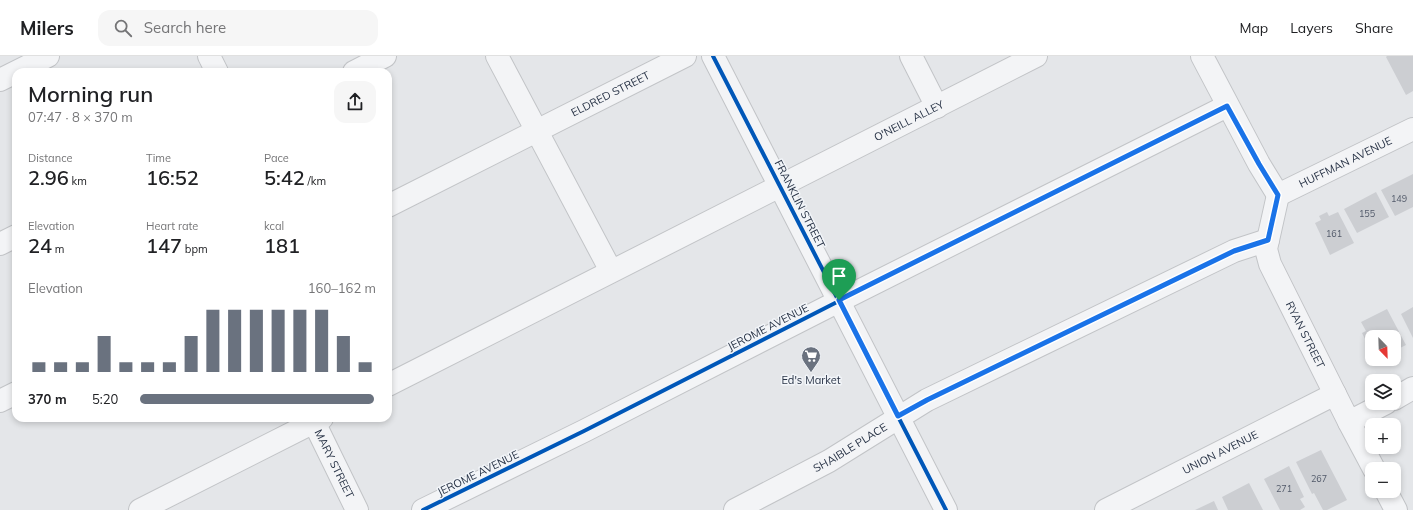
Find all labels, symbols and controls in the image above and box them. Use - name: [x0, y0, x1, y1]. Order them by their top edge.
- search box: [98, 10, 378, 46]
- text: Milers: [20, 16, 74, 40]
- icon: search: [112, 17, 134, 39]
- text: Search here: [144, 18, 226, 37]
- text: Map: [1239, 19, 1268, 37]
- text: Layers: [1290, 19, 1333, 37]
- text: Share: [1355, 19, 1393, 37]
- street label: ELDRED STREET: [569, 68, 652, 119]
- text: Morning run: [28, 80, 153, 108]
- button: share: [334, 81, 376, 123]
- street label: O'NEILL ALLEY: [871, 97, 946, 144]
- text: 07:47 · 8 × 370 m: [28, 109, 133, 125]
- street label: HUFFMAN AVENUE: [1297, 133, 1394, 191]
- text: Distance: [28, 151, 72, 165]
- text: Time: [146, 151, 171, 165]
- text: Pace: [264, 151, 289, 165]
- street label: FRANKLIN STREET: [772, 157, 828, 251]
- text: 2.96: [28, 165, 69, 190]
- text: 16:52: [146, 165, 199, 190]
- text: 5:42: [264, 165, 305, 190]
- text: km: [69, 174, 87, 188]
- text: /km: [305, 174, 326, 188]
- house number: 149: [1391, 193, 1407, 204]
- house number: 155: [1359, 208, 1376, 219]
- text: Elevation: [28, 219, 75, 233]
- text: Heart rate: [146, 219, 198, 233]
- text: kcal: [264, 219, 284, 233]
- house number: 161: [1326, 228, 1342, 239]
- text: 24: [28, 233, 52, 258]
- text: 147: [146, 233, 182, 258]
- text: 181: [264, 233, 300, 258]
- text: m: [52, 242, 65, 256]
- text: bpm: [182, 242, 208, 256]
- pin: [822, 259, 856, 300]
- icon: arrive: [828, 265, 850, 287]
- text: Elevation: [28, 280, 83, 296]
- text: 160–162 m: [308, 280, 376, 296]
- street label: RYAN STREET: [1283, 299, 1328, 371]
- street label: JEROME AVENUE: [725, 301, 811, 353]
- north arrow: [1365, 330, 1401, 366]
- map controls: [1365, 330, 1401, 498]
- supermarket icon: Ed's Market: [800, 345, 822, 373]
- place label: Ed's Market: [781, 373, 841, 387]
- button: layers: [1365, 374, 1401, 410]
- text: 370 m: [28, 391, 67, 407]
- text: 5:20: [92, 391, 118, 407]
- button: +: [1365, 418, 1401, 454]
- street label: SHAIBLE PLACE: [811, 420, 890, 475]
- street label: MARY STREET: [312, 427, 357, 501]
- street label: UNION AVENUE: [1180, 427, 1260, 477]
- street label: JEROME AVENUE: [435, 447, 521, 499]
- button: −: [1365, 462, 1401, 498]
- house number: 267: [1311, 473, 1327, 484]
- house number: 271: [1276, 483, 1292, 494]

